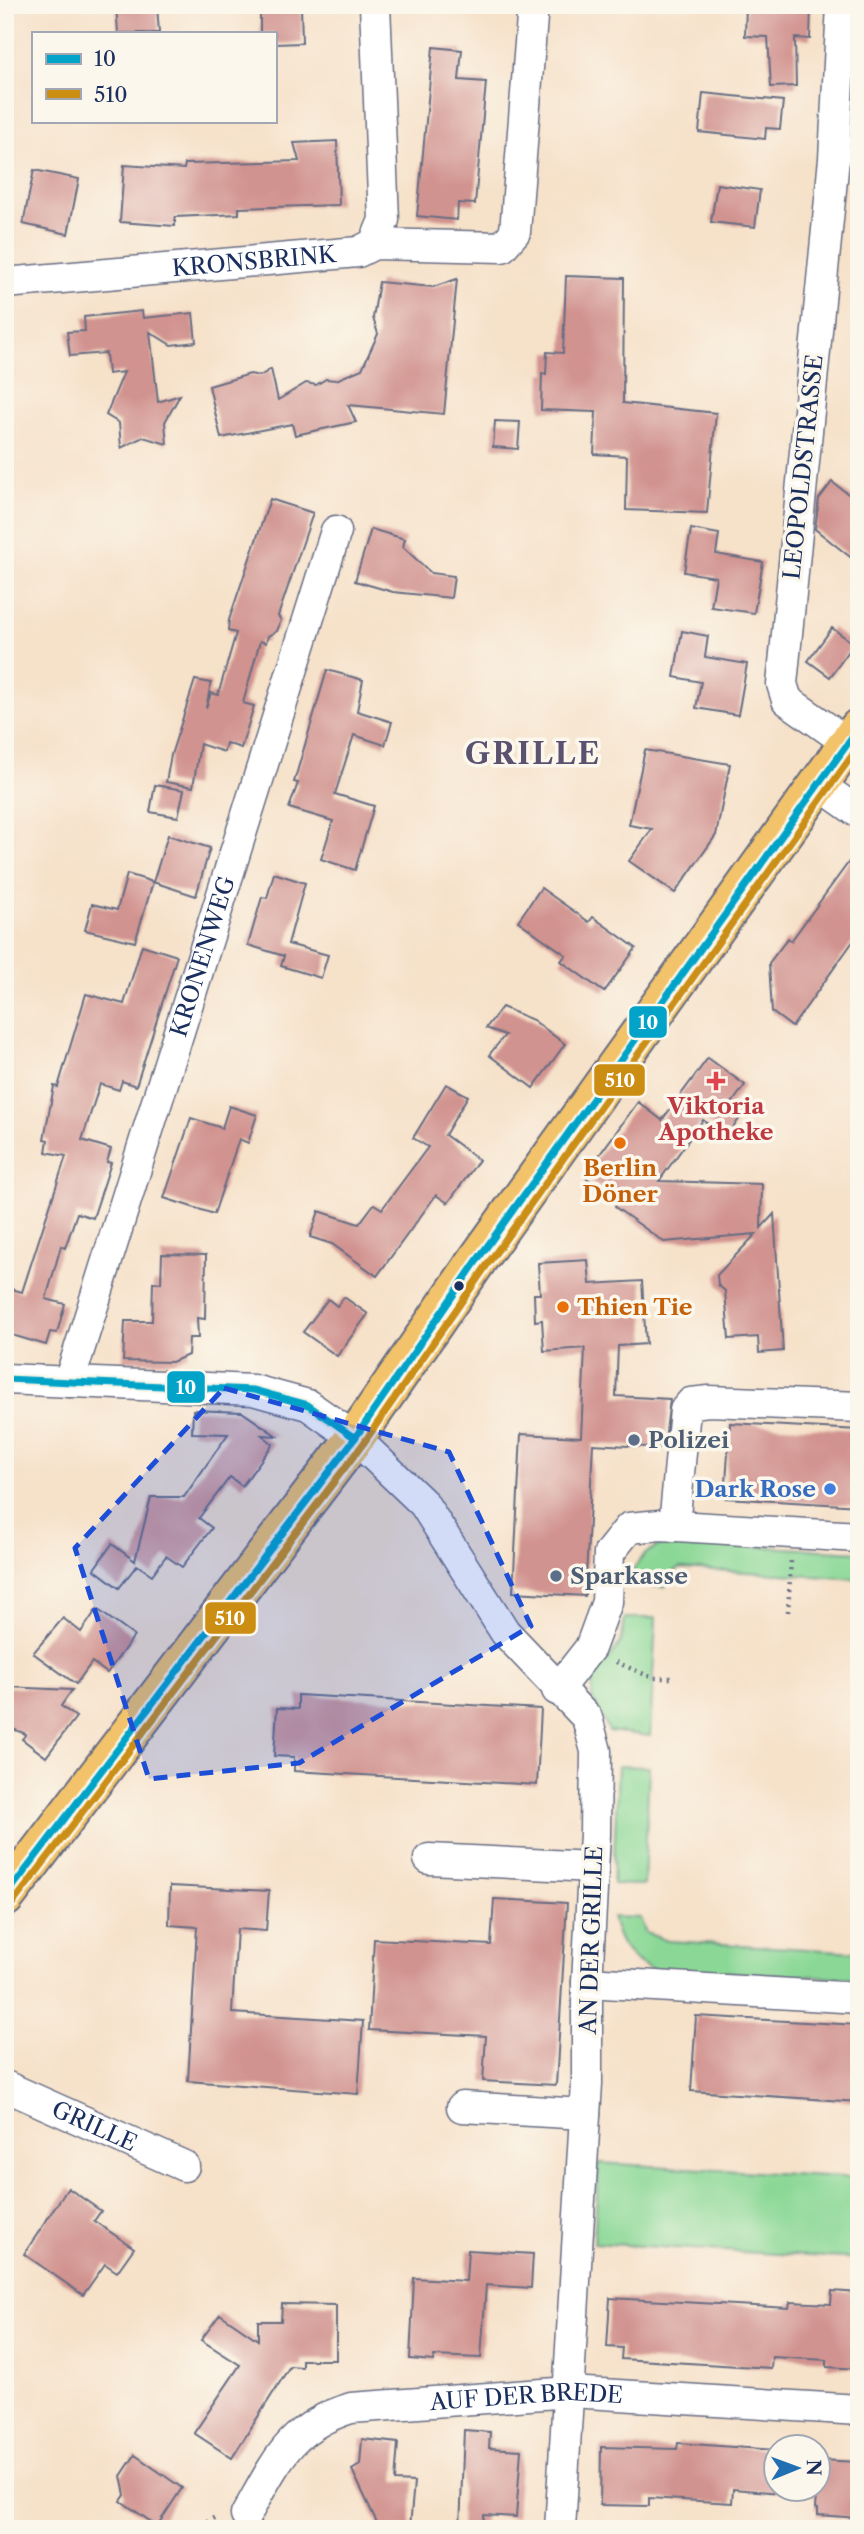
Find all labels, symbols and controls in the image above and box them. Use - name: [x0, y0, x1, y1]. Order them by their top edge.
- legend: [32, 32, 276, 122]
- text: 10: [94, 46, 116, 71]
- text: 510: [94, 82, 128, 107]
- street label: KRONSBRINK: [171, 240, 338, 282]
- street label: LEOPOLDSTRASSE: [777, 353, 829, 581]
- district label: GRILLE: [465, 735, 601, 772]
- street label: KRONENWEG: [164, 873, 241, 1040]
- line badge: 10: [628, 1005, 668, 1039]
- text: 10: [638, 1011, 658, 1034]
- line badge: 510: [593, 1063, 646, 1097]
- text: 510: [605, 1069, 635, 1092]
- marker: Viktoria Apotheke: [708, 1073, 724, 1089]
- place label: Viktoria Apotheke: [658, 1092, 774, 1146]
- marker: Berlin Döner: [612, 1135, 628, 1151]
- place label: Berlin Döner: [582, 1154, 658, 1208]
- unlabelled marker: [452, 1279, 466, 1293]
- place label: Thien Tie: [577, 1293, 693, 1321]
- marker: Thien Tie: [555, 1299, 571, 1315]
- line badge: 10: [166, 1370, 206, 1404]
- text: 10: [176, 1376, 196, 1399]
- place label: Polizei: [648, 1426, 729, 1454]
- marker: Polizei: [626, 1432, 642, 1448]
- place label: Dark Rose: [695, 1475, 816, 1503]
- marker: Dark Rose: [822, 1481, 838, 1497]
- place label: Sparkasse: [570, 1562, 688, 1590]
- marker: Sparkasse: [548, 1568, 564, 1584]
- line badge: 510: [204, 1601, 257, 1635]
- text: 510: [215, 1607, 245, 1630]
- street label: AN DER GRILLE: [574, 1845, 608, 2036]
- street label: GRILLE: [48, 2095, 141, 2157]
- street label: AUF DER BREDE: [428, 2378, 624, 2416]
- north arrow: [762, 2432, 832, 2502]
- text: N: [802, 2459, 825, 2476]

